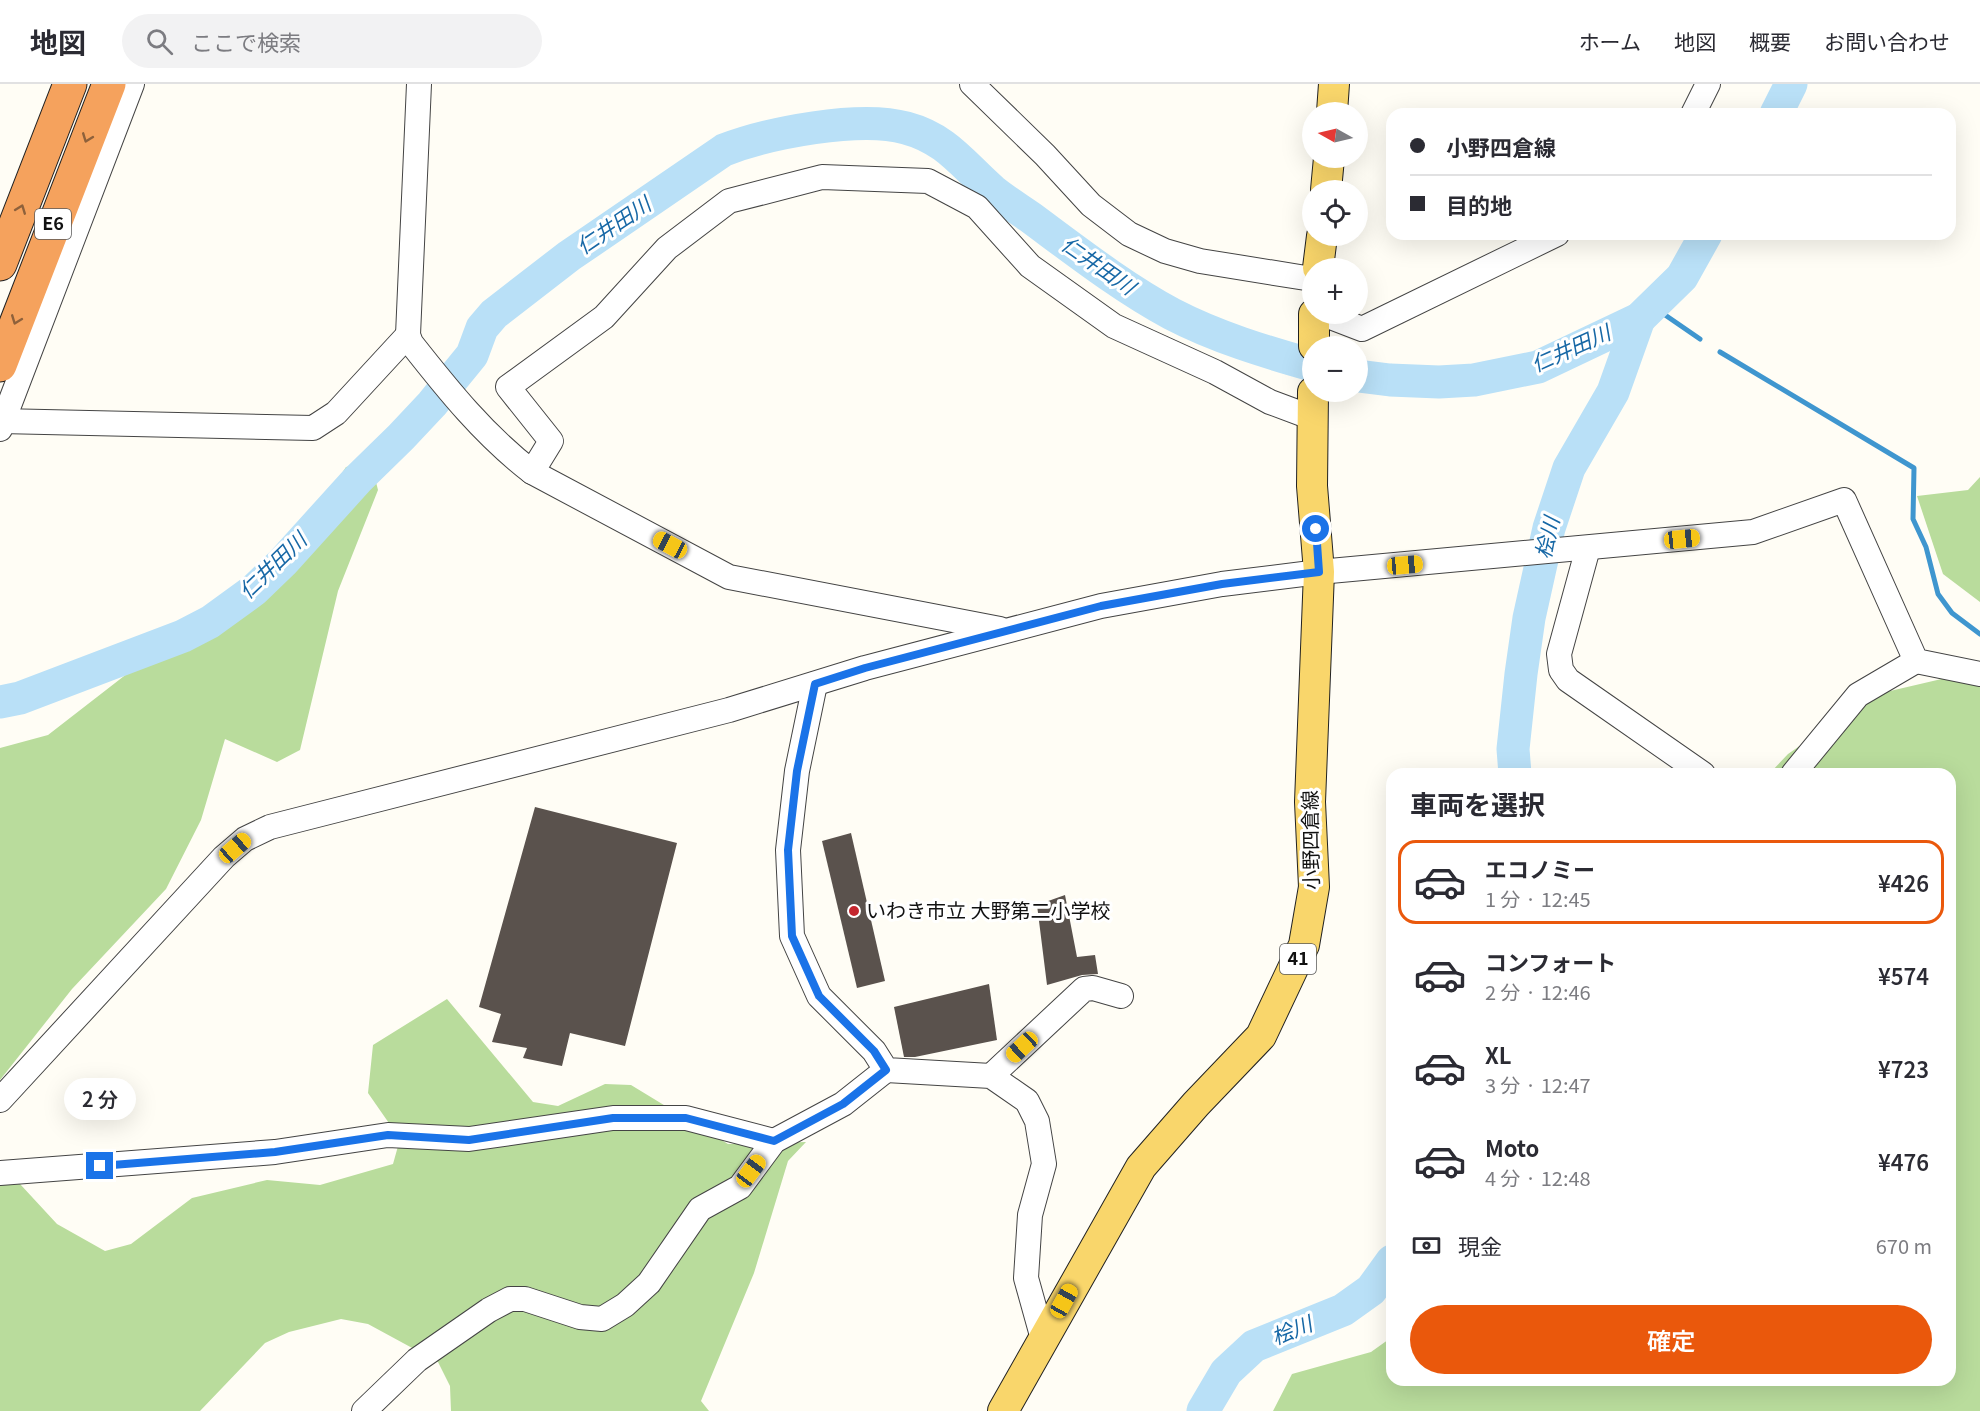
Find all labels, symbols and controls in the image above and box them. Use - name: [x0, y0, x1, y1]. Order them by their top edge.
- search box: [122, 14, 542, 68]
- text: 地図: [30, 21, 86, 61]
- icon: search: [143, 25, 176, 58]
- text: ここで検索: [191, 25, 301, 57]
- text: ホーム: [1579, 26, 1641, 56]
- text: 地図: [1674, 26, 1716, 56]
- text: 概要: [1749, 26, 1791, 56]
- text: お問い合わせ: [1824, 26, 1950, 56]
- north arrow: [1302, 102, 1368, 168]
- map controls: [1302, 102, 1368, 402]
- text: 小野四倉線: [1446, 130, 1556, 162]
- one-way arrow: [82, 132, 94, 143]
- button: locate: [1302, 180, 1368, 246]
- water label: 仁井田川: [570, 187, 658, 260]
- text: 目的地: [1446, 188, 1512, 220]
- one-way arrow: [14, 205, 26, 216]
- road number: E6: [35, 209, 71, 239]
- water label: 仁井田川: [1056, 228, 1144, 302]
- button: +: [1302, 258, 1368, 324]
- one-way arrow: [11, 314, 23, 325]
- water label: 仁井田川: [1526, 316, 1616, 378]
- button: −: [1302, 336, 1368, 402]
- water label: 桧川: [1527, 512, 1566, 561]
- route start: [1302, 515, 1329, 542]
- water label: 仁井田川: [231, 523, 314, 605]
- car: [1663, 528, 1701, 550]
- car: [650, 529, 690, 561]
- car: [1386, 554, 1424, 576]
- text: 車両を選択: [1410, 784, 1545, 823]
- street label: 小野四倉線: [1294, 790, 1325, 890]
- car: [216, 829, 254, 867]
- text: エコノミー: [1485, 852, 1595, 884]
- icon: car: [1413, 855, 1467, 909]
- text: ¥426: [1878, 866, 1929, 898]
- text: 1 分 · 12:45: [1485, 884, 1591, 913]
- place label: いわき市立 大野第二小学校: [866, 895, 1110, 924]
- marker: いわき市立 大野第二小学校: [847, 904, 861, 918]
- road number: 41: [1280, 944, 1316, 974]
- text: コンフォート: [1485, 945, 1616, 977]
- icon: car: [1413, 948, 1467, 1002]
- text: ¥574: [1878, 959, 1929, 991]
- text: 2 分 · 12:46: [1485, 977, 1591, 1006]
- car: [1003, 1028, 1041, 1066]
- text: XL: [1485, 1038, 1512, 1070]
- icon: car: [1413, 1041, 1467, 1095]
- text: ¥723: [1878, 1052, 1929, 1084]
- text: 3 分 · 12:47: [1485, 1070, 1591, 1099]
- callout: 2 分: [64, 1079, 136, 1121]
- text: 2 分: [82, 1084, 118, 1113]
- text: Moto: [1485, 1131, 1539, 1163]
- icon: car: [1413, 1134, 1467, 1188]
- text: ¥476: [1878, 1145, 1929, 1177]
- car: [733, 1151, 769, 1191]
- route end: [86, 1152, 113, 1179]
- text: 4 分 · 12:48: [1485, 1163, 1591, 1192]
- icon: cash: [1410, 1229, 1443, 1262]
- text: 現金: [1458, 1229, 1502, 1261]
- text: 670 m: [1876, 1231, 1932, 1260]
- car: [1047, 1281, 1081, 1321]
- button: 確定: [1410, 1305, 1932, 1374]
- water label: 桧川: [1266, 1307, 1318, 1351]

